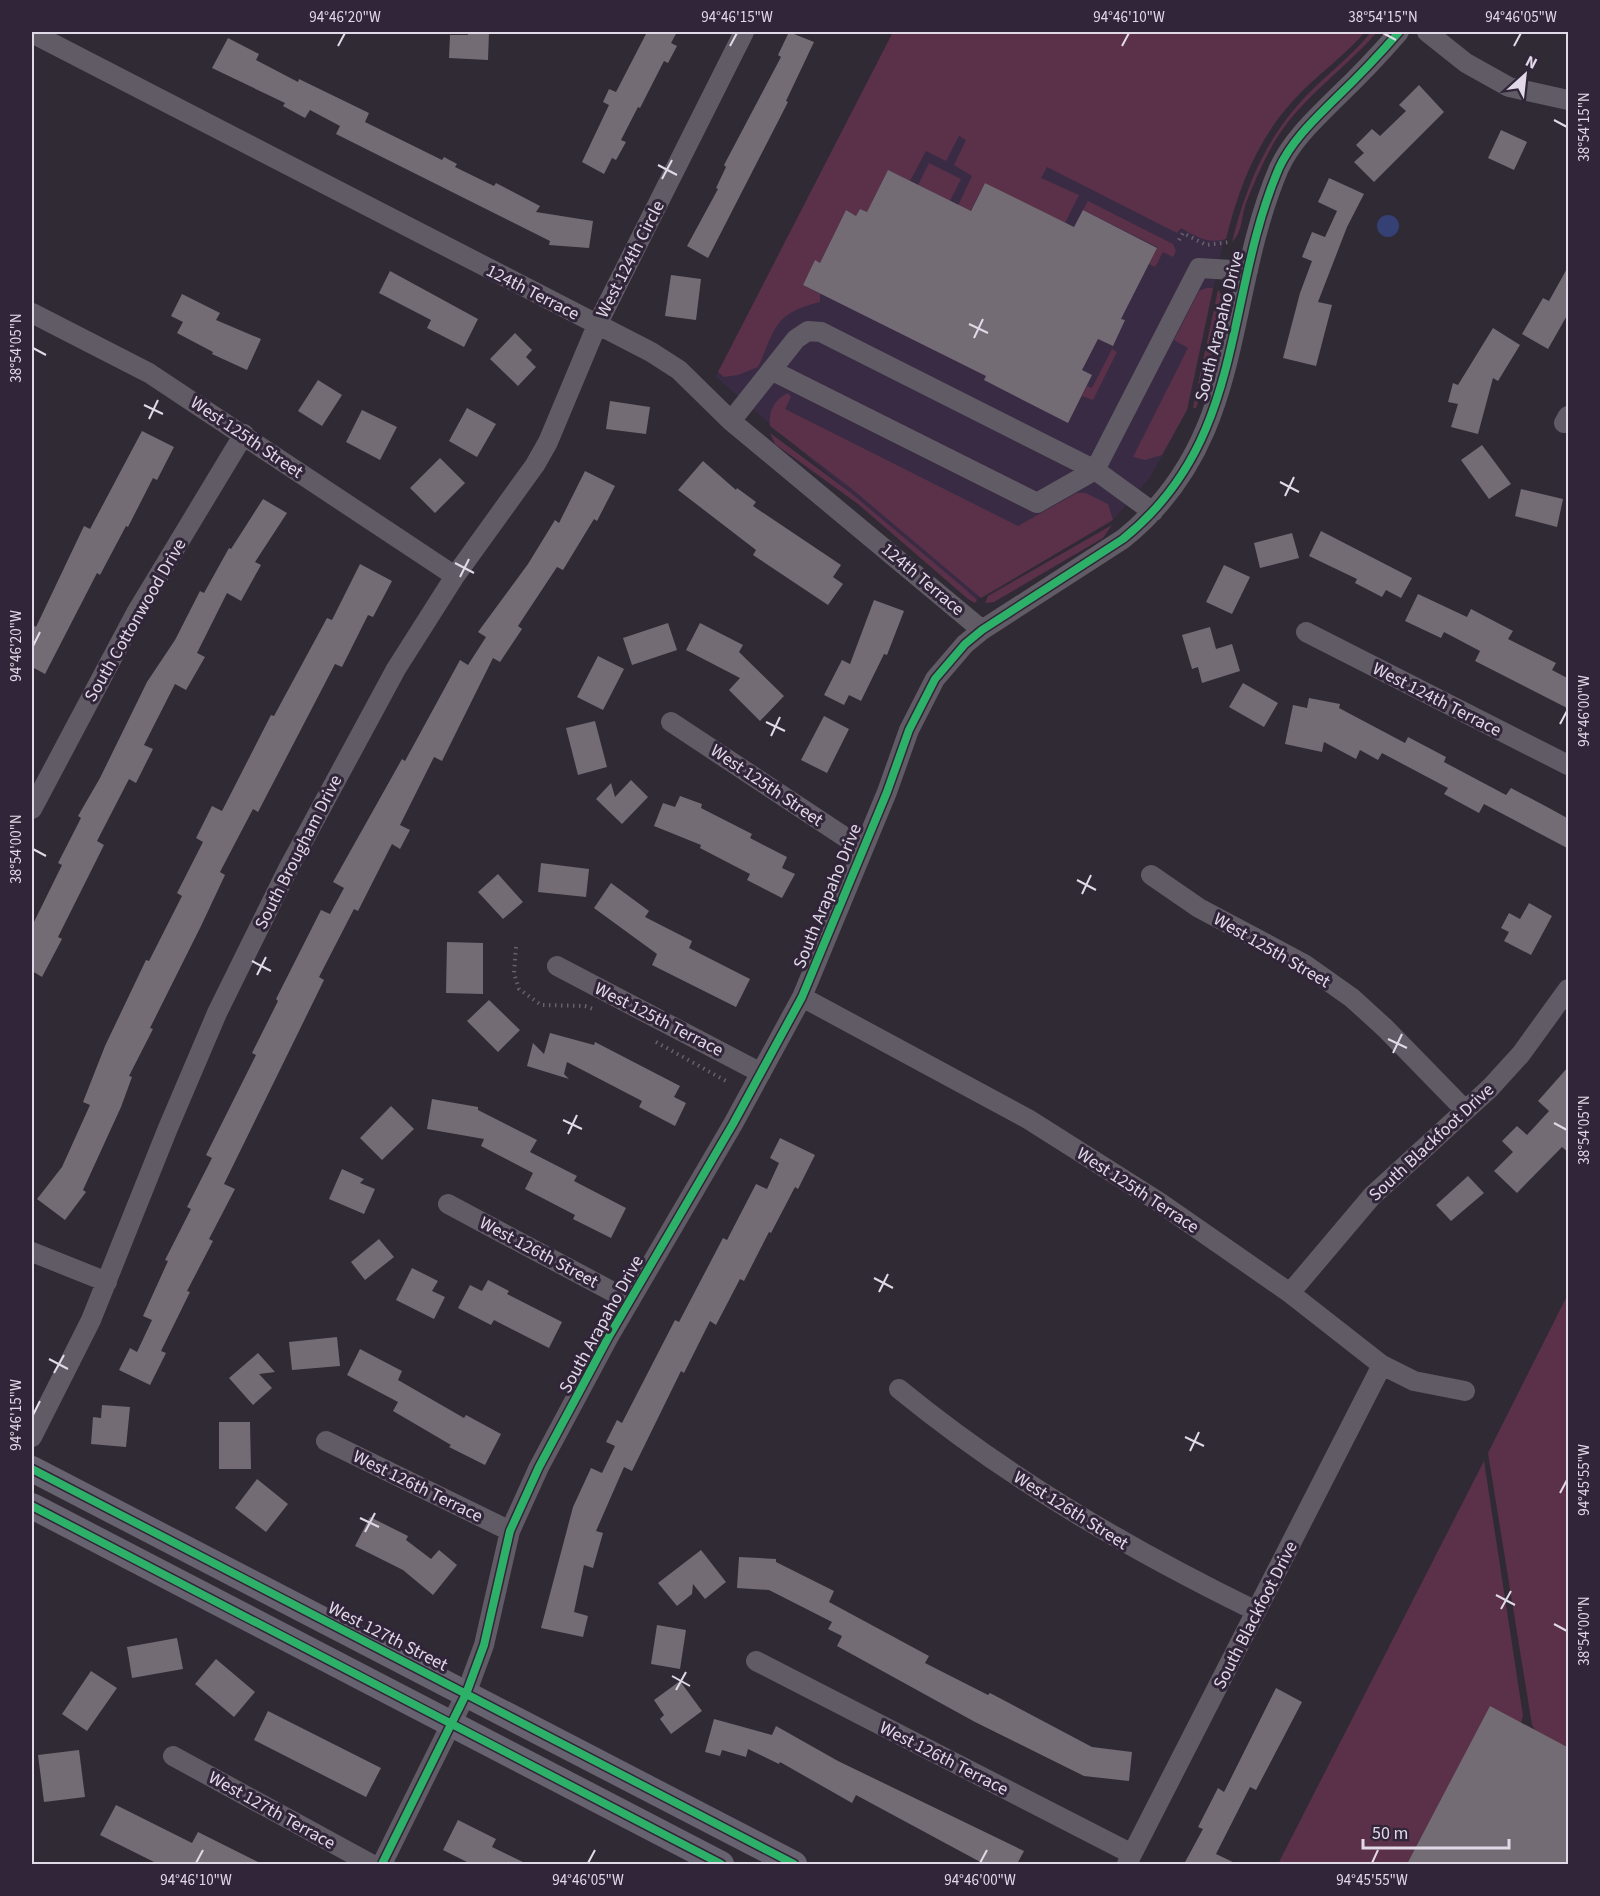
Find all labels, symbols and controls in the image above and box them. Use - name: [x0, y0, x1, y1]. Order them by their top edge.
- text: 94°46'20"W: [309, 7, 381, 28]
- text: 94°46'15"W: [701, 7, 773, 28]
- text: 94°46'10"W: [1093, 7, 1165, 28]
- text: 38°54'15"N: [1348, 7, 1418, 28]
- text: 94°46'05"W: [1485, 7, 1557, 28]
- north arrow: [1495, 45, 1555, 105]
- text: N: [1522, 50, 1541, 75]
- text: 38°54'15"N: [1574, 92, 1595, 162]
- street label: West 124th Circle: [590, 196, 671, 322]
- street label: South Arapaho Drive: [1189, 248, 1250, 404]
- street label: 124th Terrace: [482, 258, 584, 327]
- text: 38°54'05"N: [6, 313, 27, 383]
- street label: West 125th Street: [185, 390, 308, 485]
- street label: South Cottonwood Drive: [78, 534, 192, 706]
- street label: 124th Terrace: [876, 537, 970, 622]
- text: 94°46'20"W: [6, 610, 27, 682]
- street label: West 124th Terrace: [1368, 656, 1506, 743]
- text: 94°46'00"W: [1574, 675, 1595, 747]
- street label: West 125th Street: [705, 738, 828, 833]
- street label: South Brougham Drive: [249, 771, 348, 934]
- text: 38°54'00"N: [6, 814, 27, 884]
- street label: South Arapaho Drive: [787, 820, 868, 972]
- street label: West 125th Street: [1209, 907, 1335, 994]
- street label: West 125th Terrace: [590, 976, 728, 1063]
- street label: South Blackfoot Drive: [1363, 1078, 1500, 1207]
- text: 38°54'05"N: [1574, 1095, 1595, 1165]
- street label: West 125th Terrace: [1072, 1141, 1204, 1239]
- street label: West 126th Street: [475, 1211, 603, 1294]
- street label: South Arapaho Drive: [553, 1251, 650, 1398]
- text: 94°46'15"W: [6, 1379, 27, 1451]
- street label: West 126th Terrace: [349, 1444, 487, 1529]
- text: 94°45'55"W: [1574, 1444, 1595, 1516]
- street label: West 126th Street: [1008, 1465, 1133, 1556]
- street label: South Blackfoot Drive: [1207, 1537, 1304, 1694]
- street label: West 127th Street: [324, 1595, 452, 1677]
- text: 38°54'00"N: [1574, 1596, 1595, 1666]
- street label: West 126th Terrace: [875, 1715, 1013, 1802]
- street label: West 127th Terrace: [204, 1765, 340, 1856]
- scale bar: [1363, 1812, 1508, 1850]
- text: 50 m: [1372, 1821, 1408, 1846]
- text: 94°46'10"W: [160, 1870, 232, 1891]
- text: 94°46'05"W: [552, 1870, 624, 1891]
- text: 94°46'00"W: [944, 1870, 1016, 1891]
- text: 94°45'55"W: [1336, 1870, 1408, 1891]

